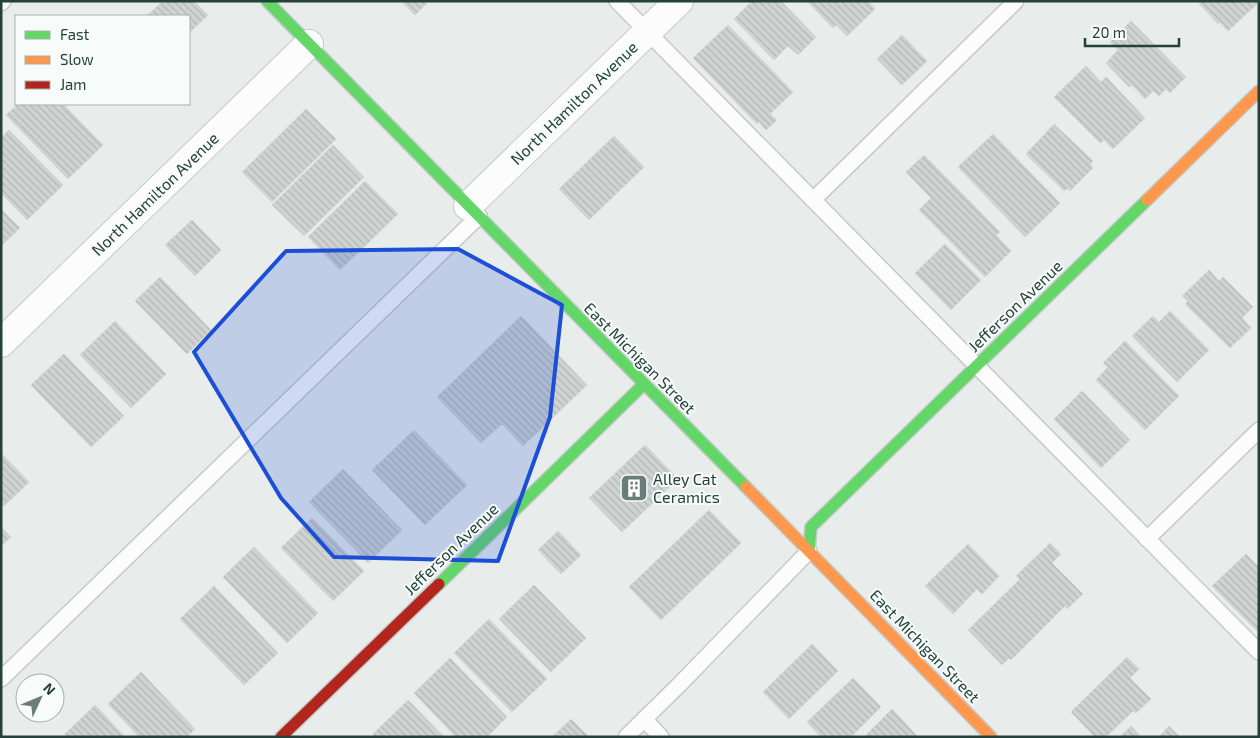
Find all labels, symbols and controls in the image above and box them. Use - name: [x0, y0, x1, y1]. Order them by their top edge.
- legend: [15, 15, 190, 105]
- scale bar: [1085, 15, 1179, 47]
- text: 20 m: [1092, 23, 1126, 41]
- text: Fast: [60, 25, 90, 43]
- street label: North Hamilton Avenue: [506, 37, 641, 168]
- text: Slow: [60, 50, 94, 68]
- text: Jam: [60, 75, 86, 93]
- street label: North Hamilton Avenue: [87, 128, 222, 259]
- street label: Jefferson Avenue: [964, 256, 1066, 355]
- street label: East Michigan Street: [581, 298, 700, 417]
- place label: Alley Cat Ceramics: [653, 469, 720, 506]
- building icon: Alley Cat Ceramics: [619, 473, 649, 503]
- street label: Jefferson Avenue: [400, 499, 502, 598]
- street label: East Michigan Street: [867, 585, 984, 706]
- north arrow: [15, 673, 65, 723]
- text: N: [40, 679, 59, 698]

